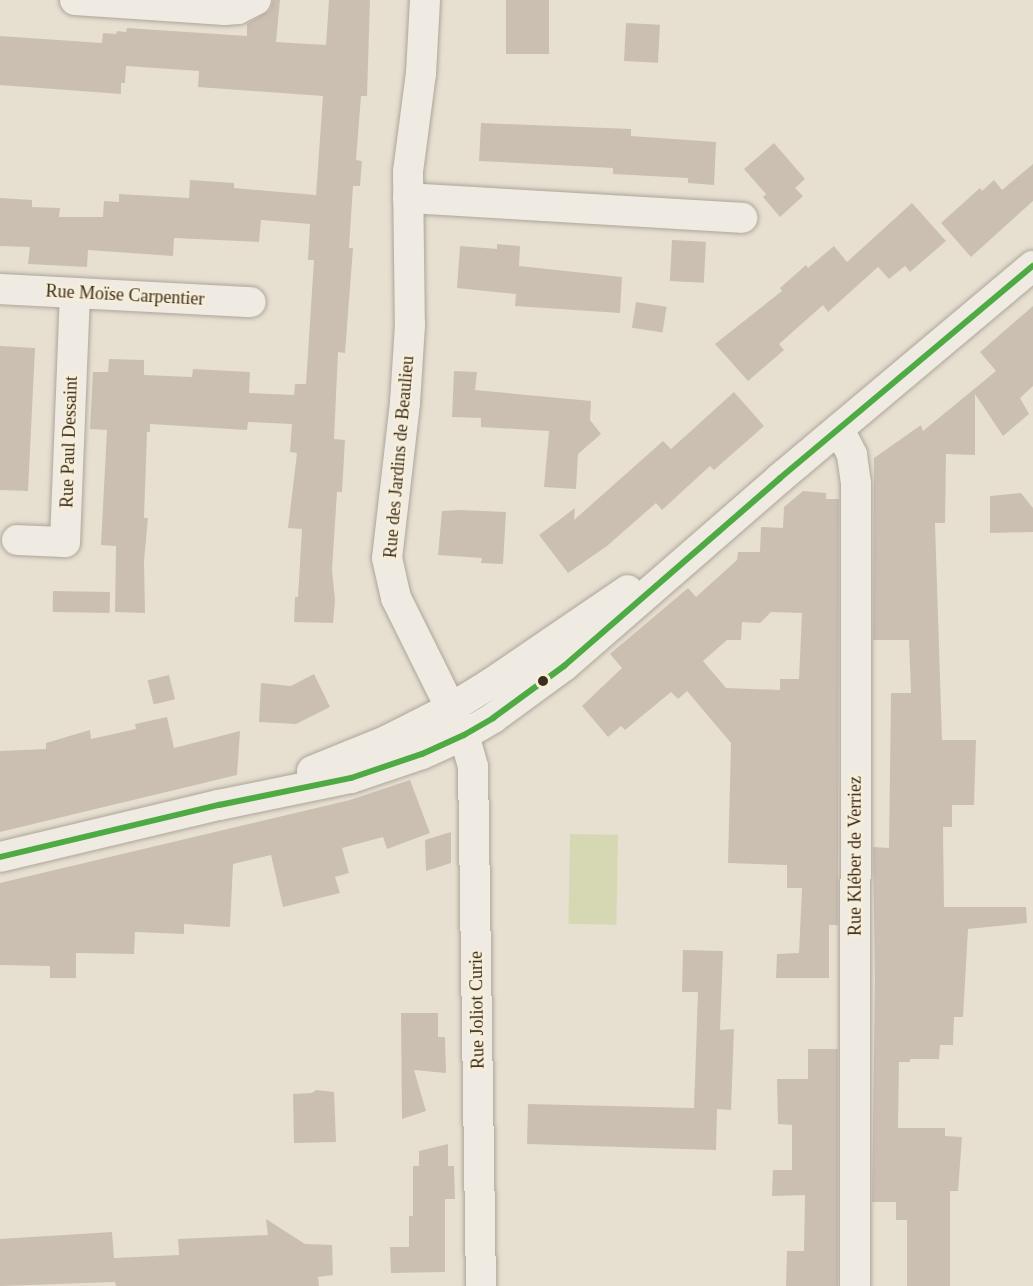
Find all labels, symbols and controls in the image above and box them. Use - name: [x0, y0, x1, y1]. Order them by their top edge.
- street label: Rue Moïse Carpentier: [45, 280, 205, 310]
- street label: Rue des Jardins de Beaulieu: [379, 355, 419, 559]
- street label: Rue Paul Dessaint: [56, 376, 82, 508]
- unlabelled marker: [537, 675, 549, 687]
- street label: Rue Kléber de Verriez: [844, 776, 866, 936]
- street label: Rue Joliot Curie: [465, 951, 489, 1069]

